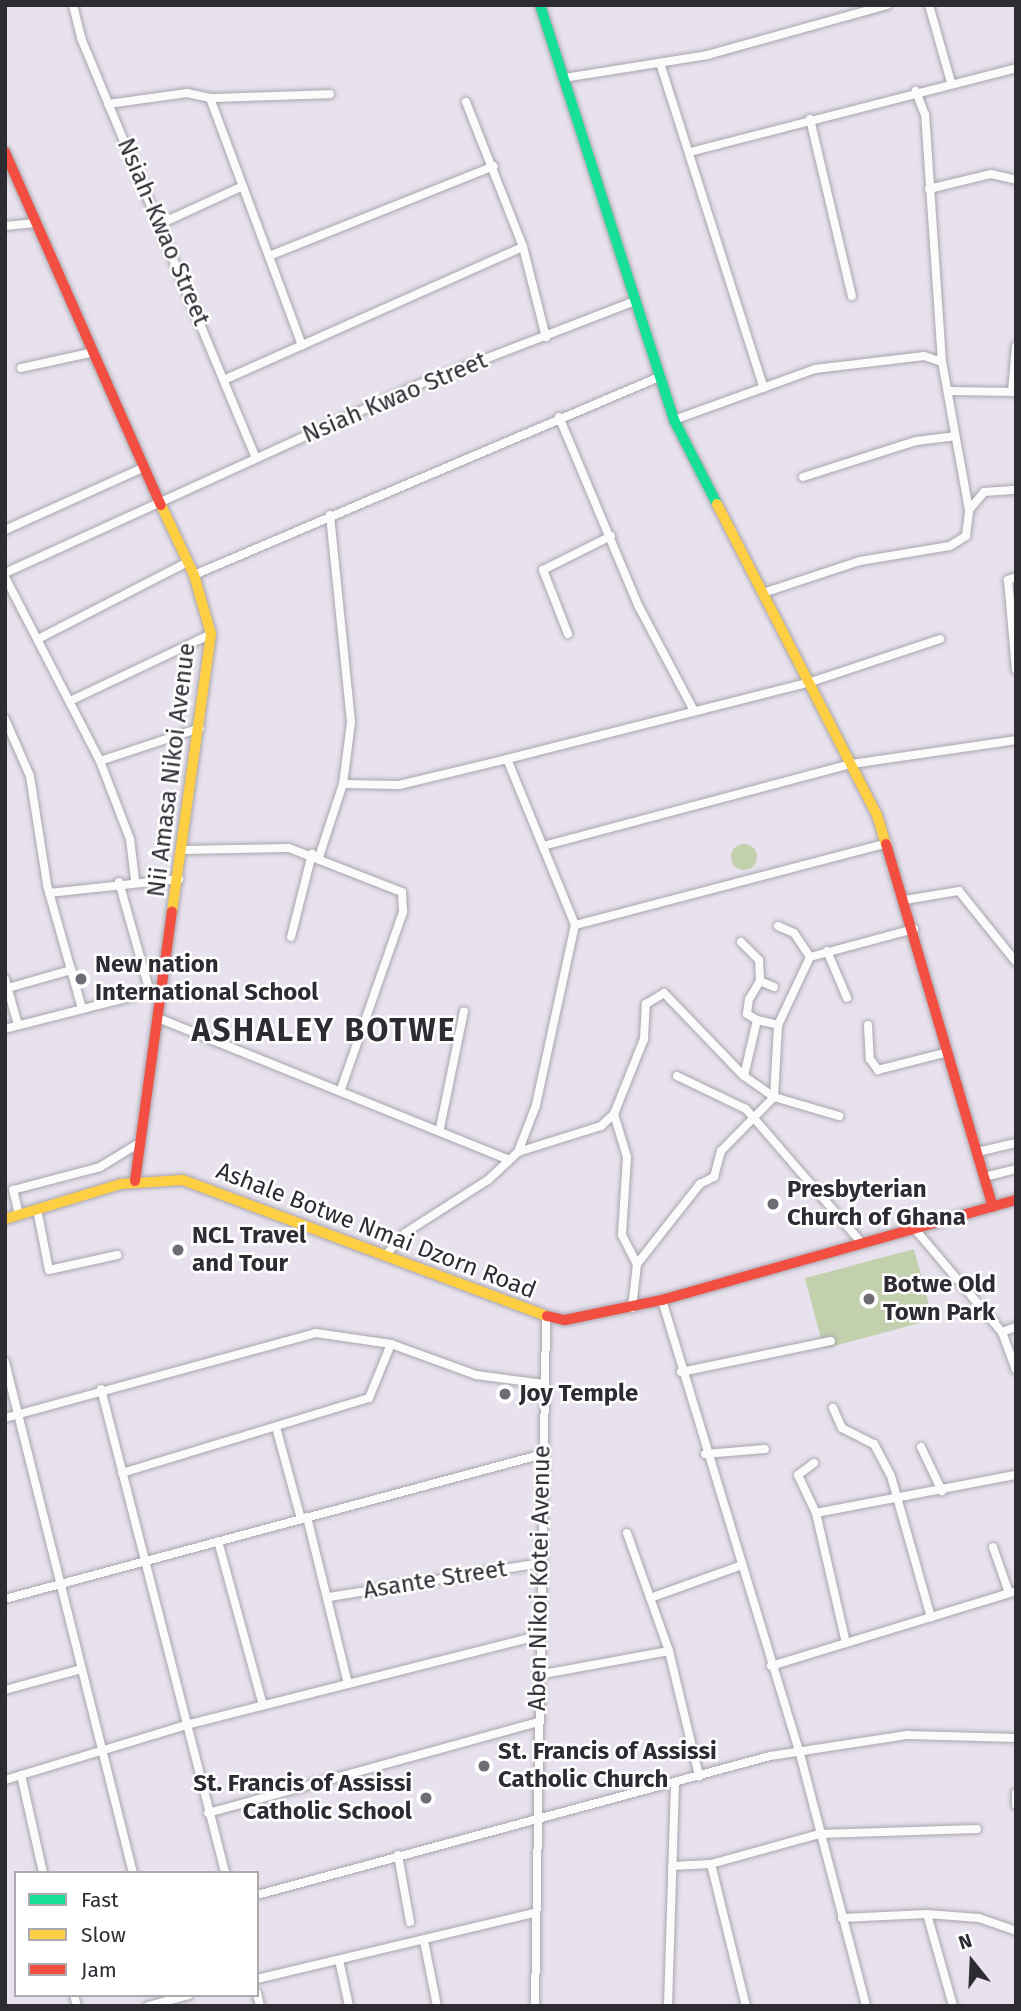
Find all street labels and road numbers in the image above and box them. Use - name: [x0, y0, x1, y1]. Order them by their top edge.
- street label: Nsiah-Kwao Street: [111, 134, 215, 330]
- street label: Nsiah Kwao Street: [299, 346, 491, 450]
- street label: Nii Amasa Nikoi Avenue: [142, 641, 202, 899]
- street label: Ashale Botwe Nmai Dzorn Road: [212, 1157, 540, 1305]
- street label: Aben Nikoi Kotei Avenue: [523, 1445, 557, 1711]
- street label: Asante Street: [361, 1554, 509, 1606]

